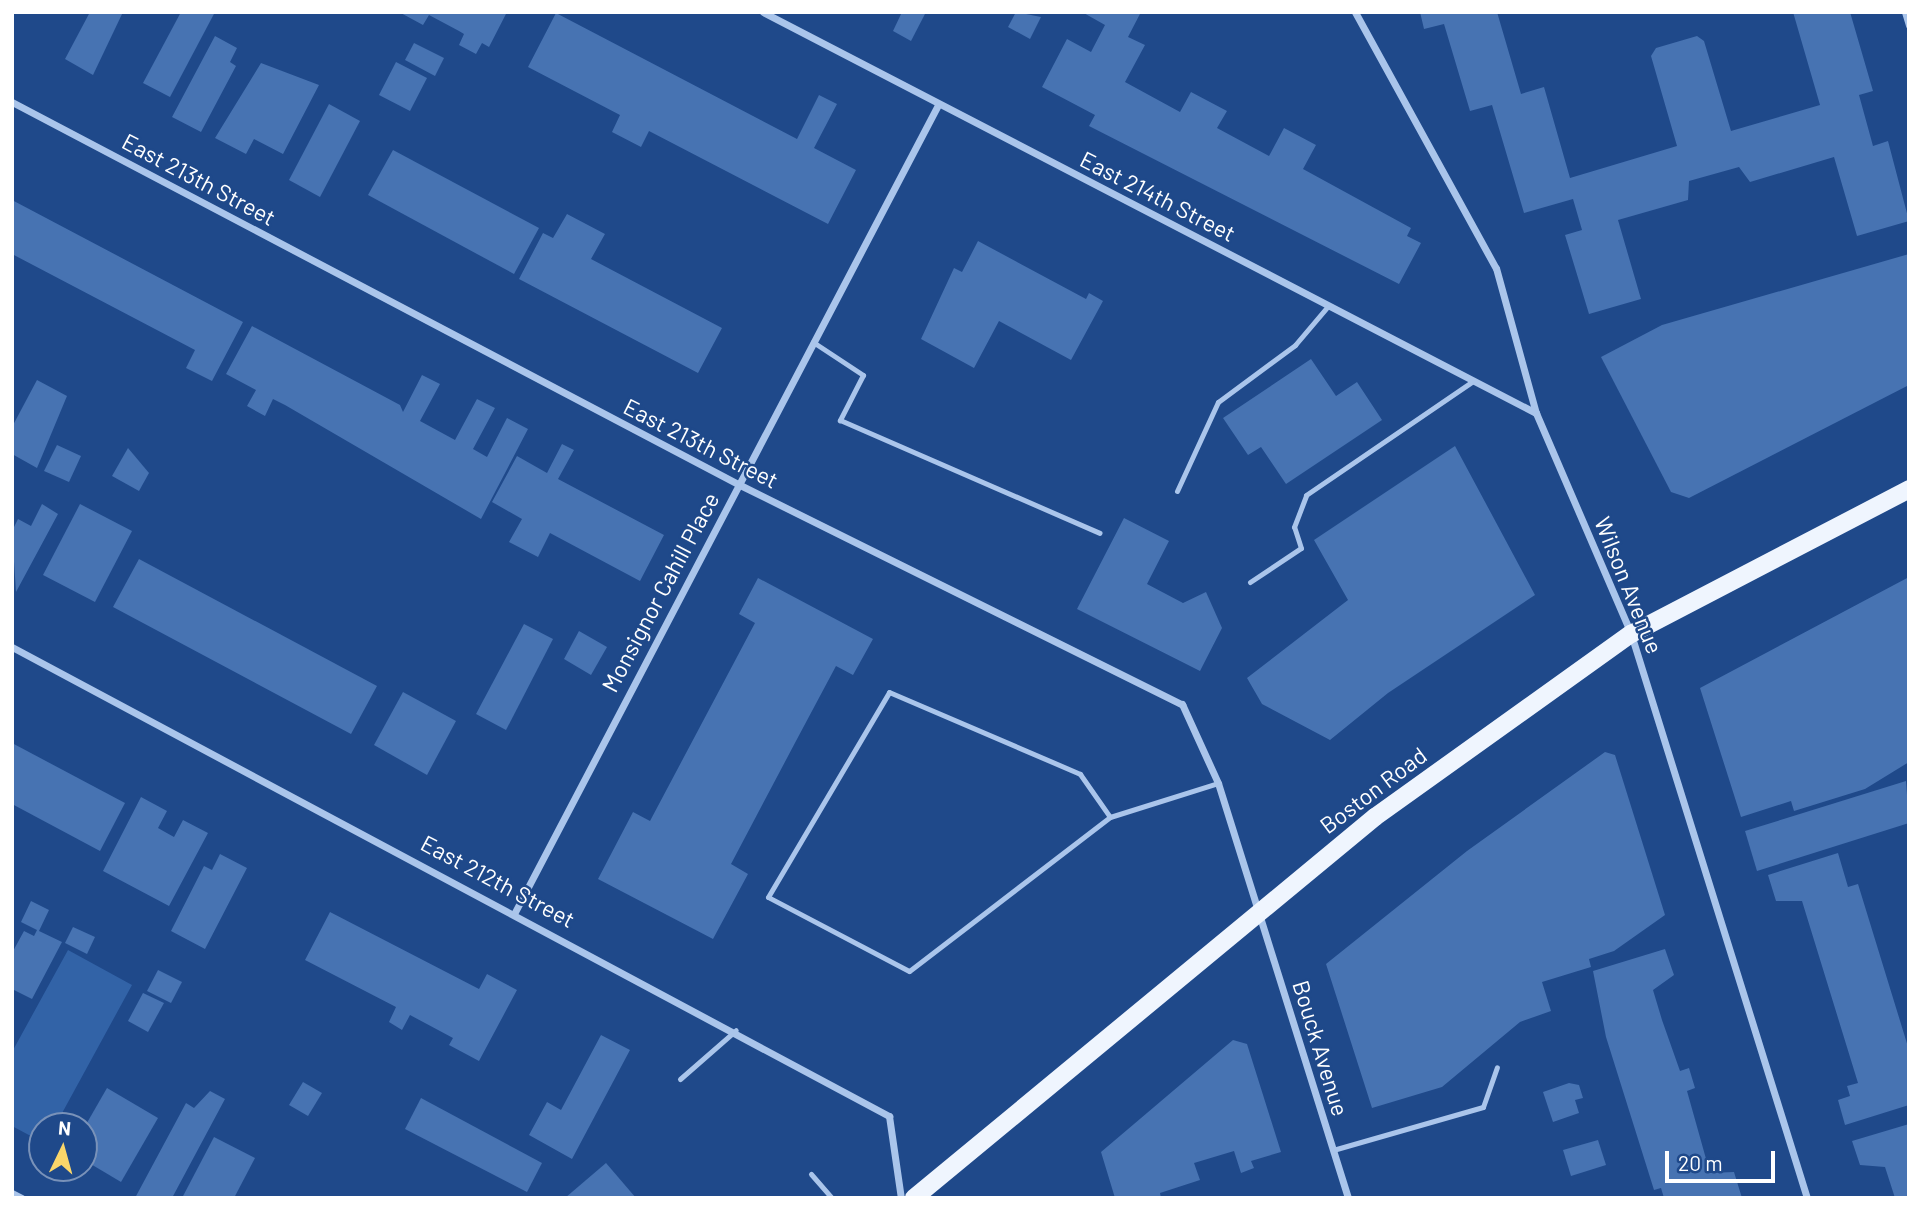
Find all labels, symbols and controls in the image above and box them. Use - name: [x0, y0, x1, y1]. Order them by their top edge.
- street label: East 213th Street: [118, 127, 280, 231]
- street label: East 214th Street: [1076, 145, 1240, 247]
- street label: East 213th Street: [619, 392, 783, 494]
- street label: Monsignor Cahill Place: [596, 487, 724, 697]
- street label: Wilson Avenue: [1589, 513, 1669, 657]
- street label: Boston Road: [1314, 741, 1432, 839]
- street label: East 212th Street: [416, 829, 580, 933]
- street label: Bouck Avenue: [1287, 977, 1355, 1119]
- north arrow: [28, 1112, 98, 1182]
- text: N: [57, 1116, 72, 1140]
- scale bar: [1669, 1136, 1779, 1180]
- text: 20 m: [1678, 1150, 1723, 1175]

